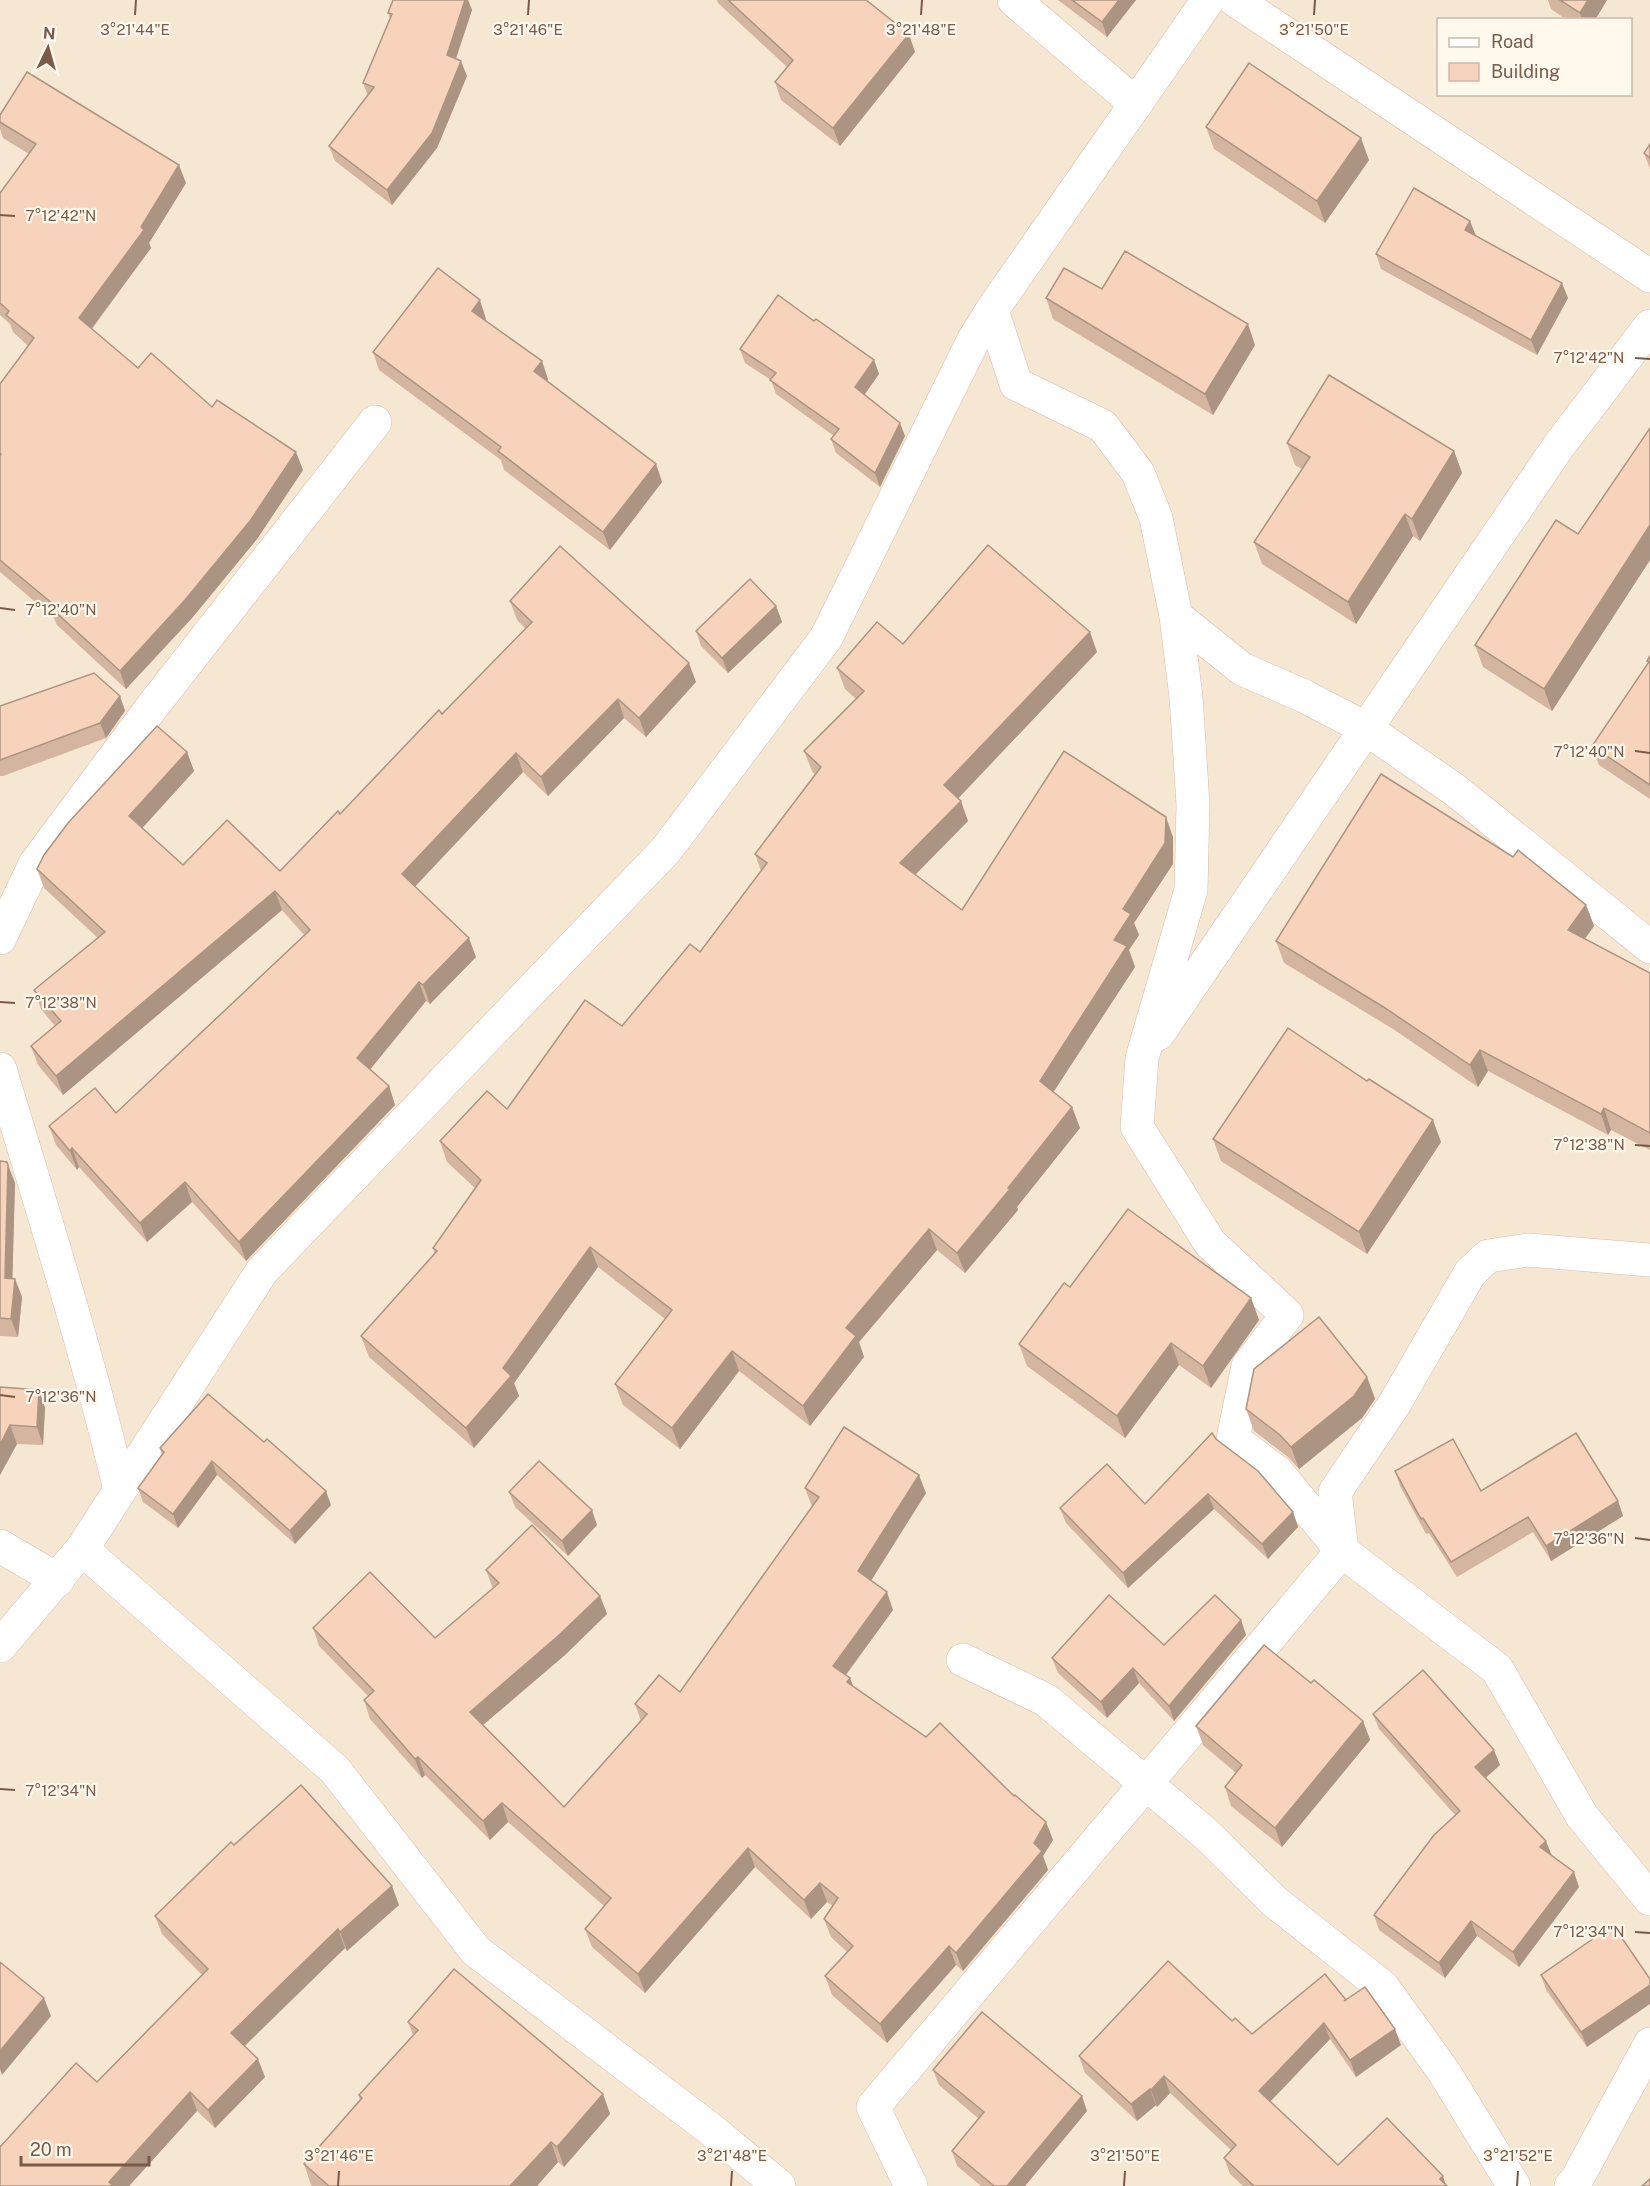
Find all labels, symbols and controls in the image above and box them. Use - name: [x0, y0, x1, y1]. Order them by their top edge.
- north arrow: [18, 18, 78, 78]
- legend: [1437, 18, 1632, 96]
- text: 3°21'44"E: [100, 21, 170, 38]
- text: 3°21'46"E: [493, 21, 563, 38]
- text: 3°21'48"E: [886, 21, 956, 38]
- text: 3°21'50"E: [1279, 21, 1349, 38]
- text: N: [42, 24, 56, 44]
- text: Road: [1491, 31, 1534, 52]
- text: Building: [1491, 61, 1560, 82]
- text: 7°12'42"N: [26, 207, 96, 224]
- text: 7°12'42"N: [1554, 349, 1624, 366]
- text: 7°12'40"N: [25, 601, 97, 618]
- text: 7°12'40"N: [1553, 743, 1625, 760]
- text: 7°12'38"N: [25, 994, 97, 1011]
- text: 7°12'38"N: [1553, 1136, 1625, 1153]
- text: 7°12'36"N: [25, 1388, 97, 1405]
- text: 7°12'36"N: [1553, 1530, 1625, 1547]
- text: 7°12'34"N: [25, 1782, 97, 1799]
- text: 7°12'34"N: [1553, 1923, 1625, 1940]
- scale bar: [21, 2129, 148, 2167]
- text: 20 m: [30, 2139, 72, 2160]
- text: 3°21'46"E: [304, 2147, 374, 2164]
- text: 3°21'48"E: [697, 2147, 767, 2164]
- text: 3°21'50"E: [1090, 2147, 1160, 2164]
- text: 3°21'52"E: [1483, 2147, 1553, 2164]

